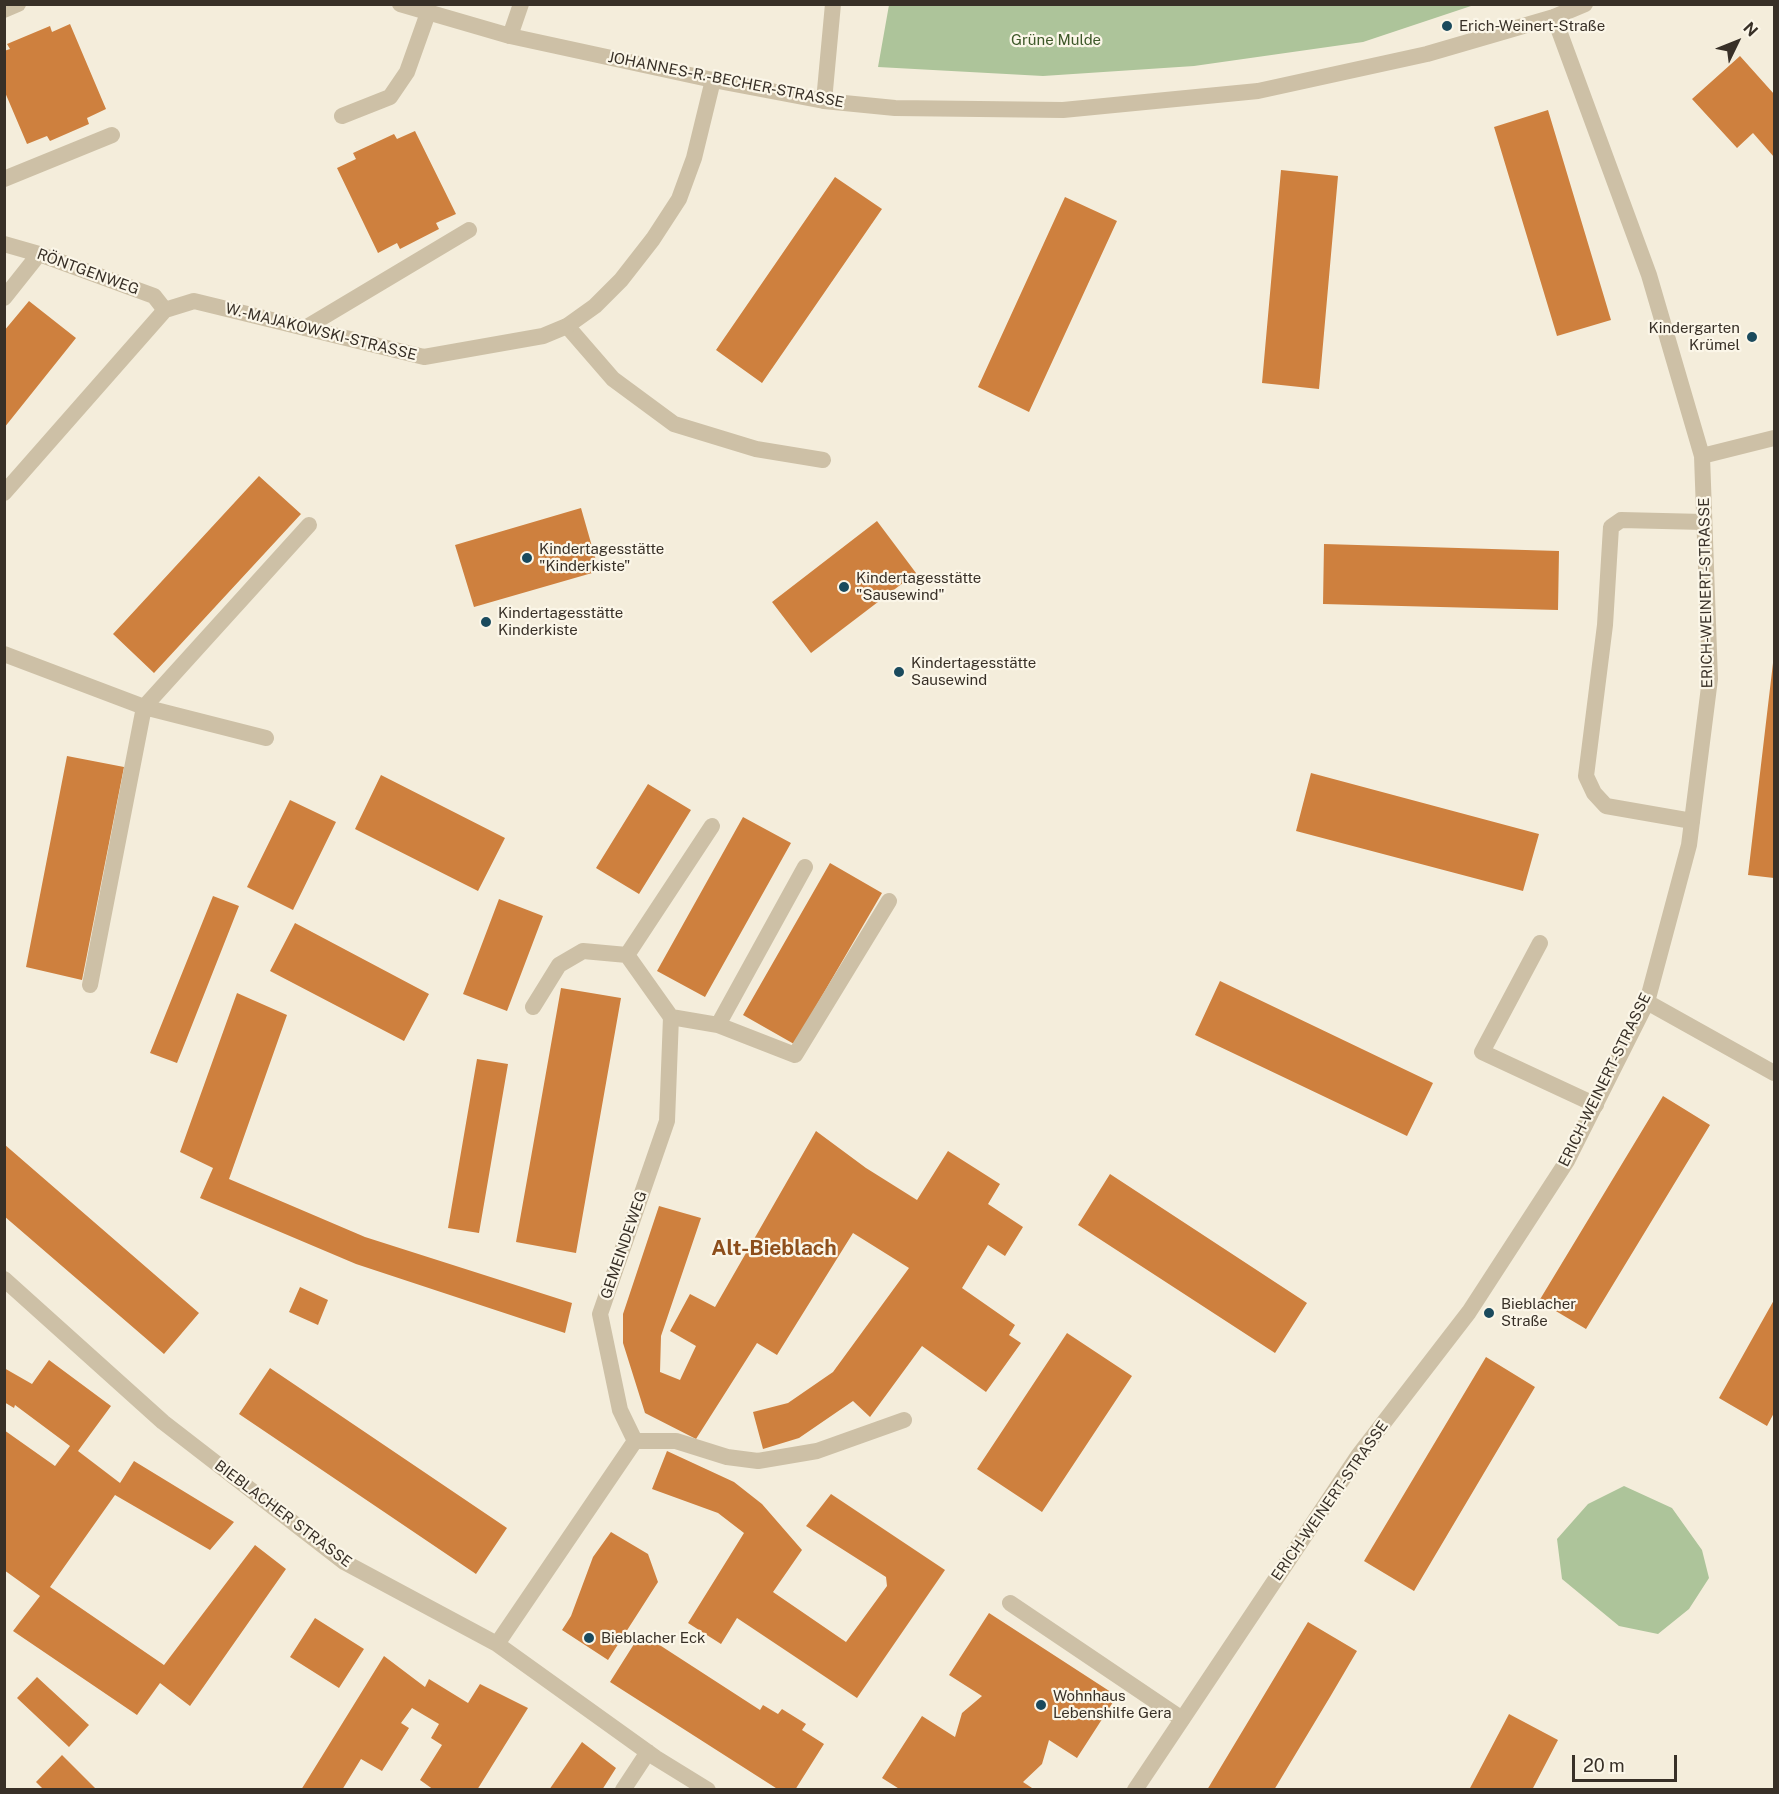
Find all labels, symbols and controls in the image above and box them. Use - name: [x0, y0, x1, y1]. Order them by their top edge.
- north arrow: [1707, 12, 1767, 72]
- place label: Erich-Weinert-Straße: [1459, 17, 1605, 35]
- text: N: [1739, 18, 1762, 40]
- marker: Erich-Weinert-Straße: [1440, 19, 1454, 33]
- park label: Grüne Mulde: [1011, 31, 1101, 49]
- street label: JOHANNES-R.-BECHER-STRASSE: [606, 48, 846, 112]
- street label: RÖNTGENWEG: [34, 245, 142, 299]
- street label: W.-MAJAKOWSKI-STRASSE: [224, 300, 418, 364]
- place label: Kindergarten Krümel: [1648, 319, 1740, 354]
- marker: Kindergarten Krümel: [1745, 330, 1759, 344]
- street label: ERICH-WEINERT-STRASSE: [1695, 497, 1717, 689]
- place label: Kindertagesstätte "Kinderkiste": [539, 540, 664, 575]
- marker: Kindertagesstätte "Kinderkiste": [520, 551, 534, 565]
- place label: Kindertagesstätte "Sausewind": [856, 569, 981, 604]
- marker: Kindertagesstätte "Sausewind": [837, 580, 851, 594]
- place label: Kindertagesstätte Kinderkiste: [498, 604, 623, 639]
- marker: Kindertagesstätte Kinderkiste: [479, 615, 493, 629]
- place label: Kindertagesstätte Sausewind: [911, 654, 1036, 689]
- marker: Kindertagesstätte Sausewind: [892, 665, 906, 679]
- street label: ERICH-WEINERT-STRASSE: [1555, 990, 1655, 1170]
- street label: GEMEINDEWEG: [597, 1189, 651, 1301]
- district label: Alt-Bieblach: [711, 1236, 837, 1262]
- place label: Bieblacher Straße: [1501, 1295, 1576, 1330]
- marker: Bieblacher Straße: [1482, 1306, 1496, 1320]
- street label: ERICH-WEINERT-STRASSE: [1268, 1418, 1392, 1584]
- street label: BIEBLACHER STRASSE: [211, 1457, 355, 1571]
- place label: Bieblacher Eck: [601, 1629, 705, 1647]
- marker: Bieblacher Eck: [582, 1631, 596, 1645]
- place label: Wohnhaus Lebenshilfe Gera: [1053, 1687, 1171, 1722]
- marker: Wohnhaus Lebenshilfe Gera: [1034, 1698, 1048, 1712]
- scale bar: [1575, 1743, 1680, 1781]
- text: 20 m: [1583, 1755, 1625, 1776]

